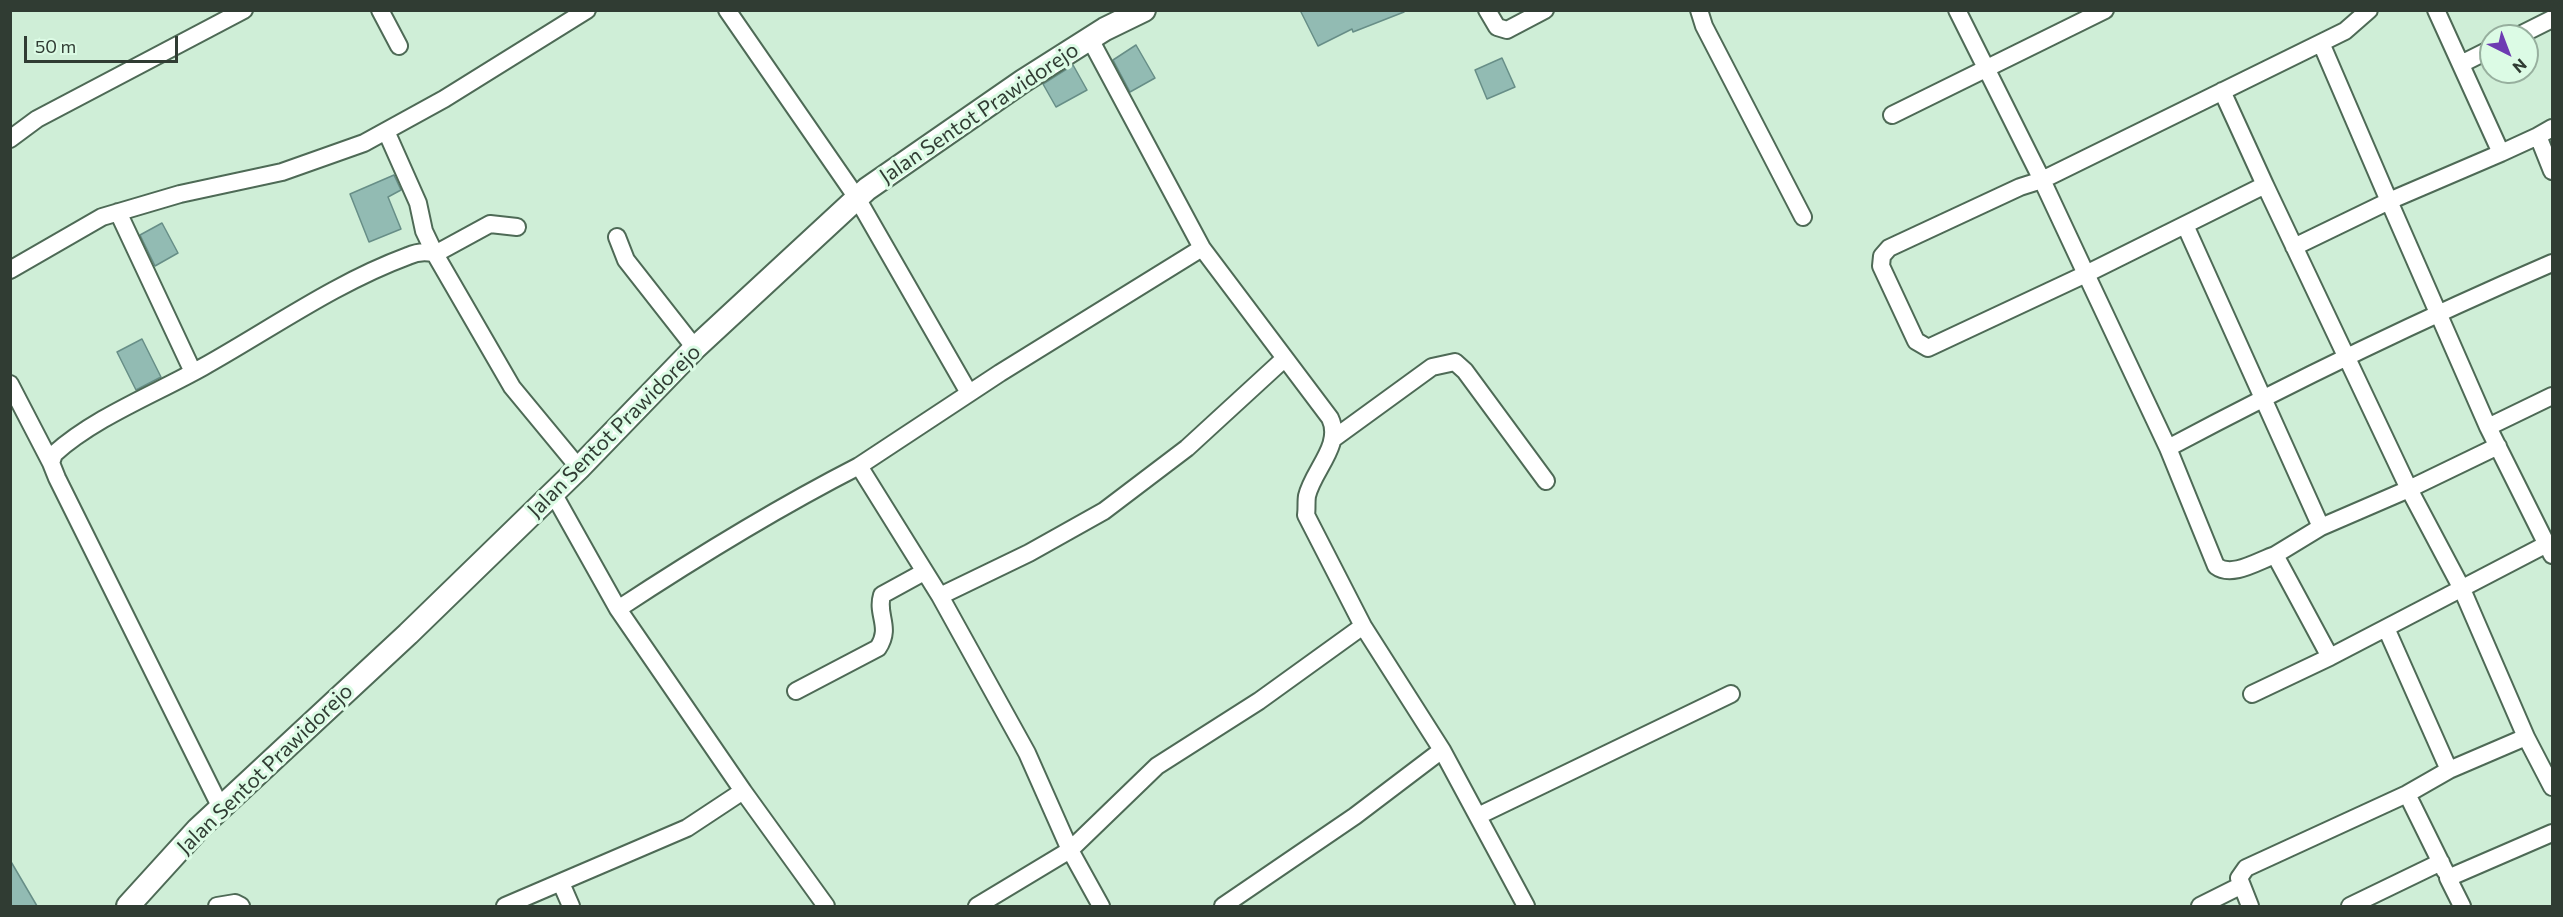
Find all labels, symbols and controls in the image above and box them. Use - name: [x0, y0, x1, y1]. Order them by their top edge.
- scale bar: [27, 24, 182, 62]
- north arrow: [2479, 24, 2539, 84]
- text: 50 m: [35, 35, 76, 57]
- street label: Jalan Sentot Prawidorejo: [875, 37, 1083, 189]
- text: N: [2509, 55, 2531, 77]
- street label: Jalan Sentot Prawidorejo: [522, 339, 706, 523]
- street label: Jalan Sentot Prawidorejo: [172, 679, 358, 859]

